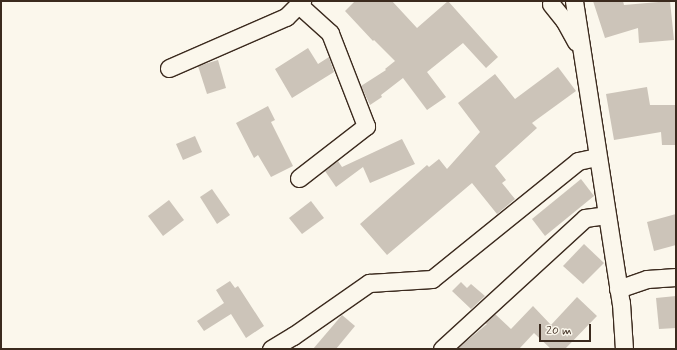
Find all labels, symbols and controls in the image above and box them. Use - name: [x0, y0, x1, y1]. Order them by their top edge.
- scale bar: [541, 316, 593, 342]
- text: 20 m: [546, 323, 572, 339]

